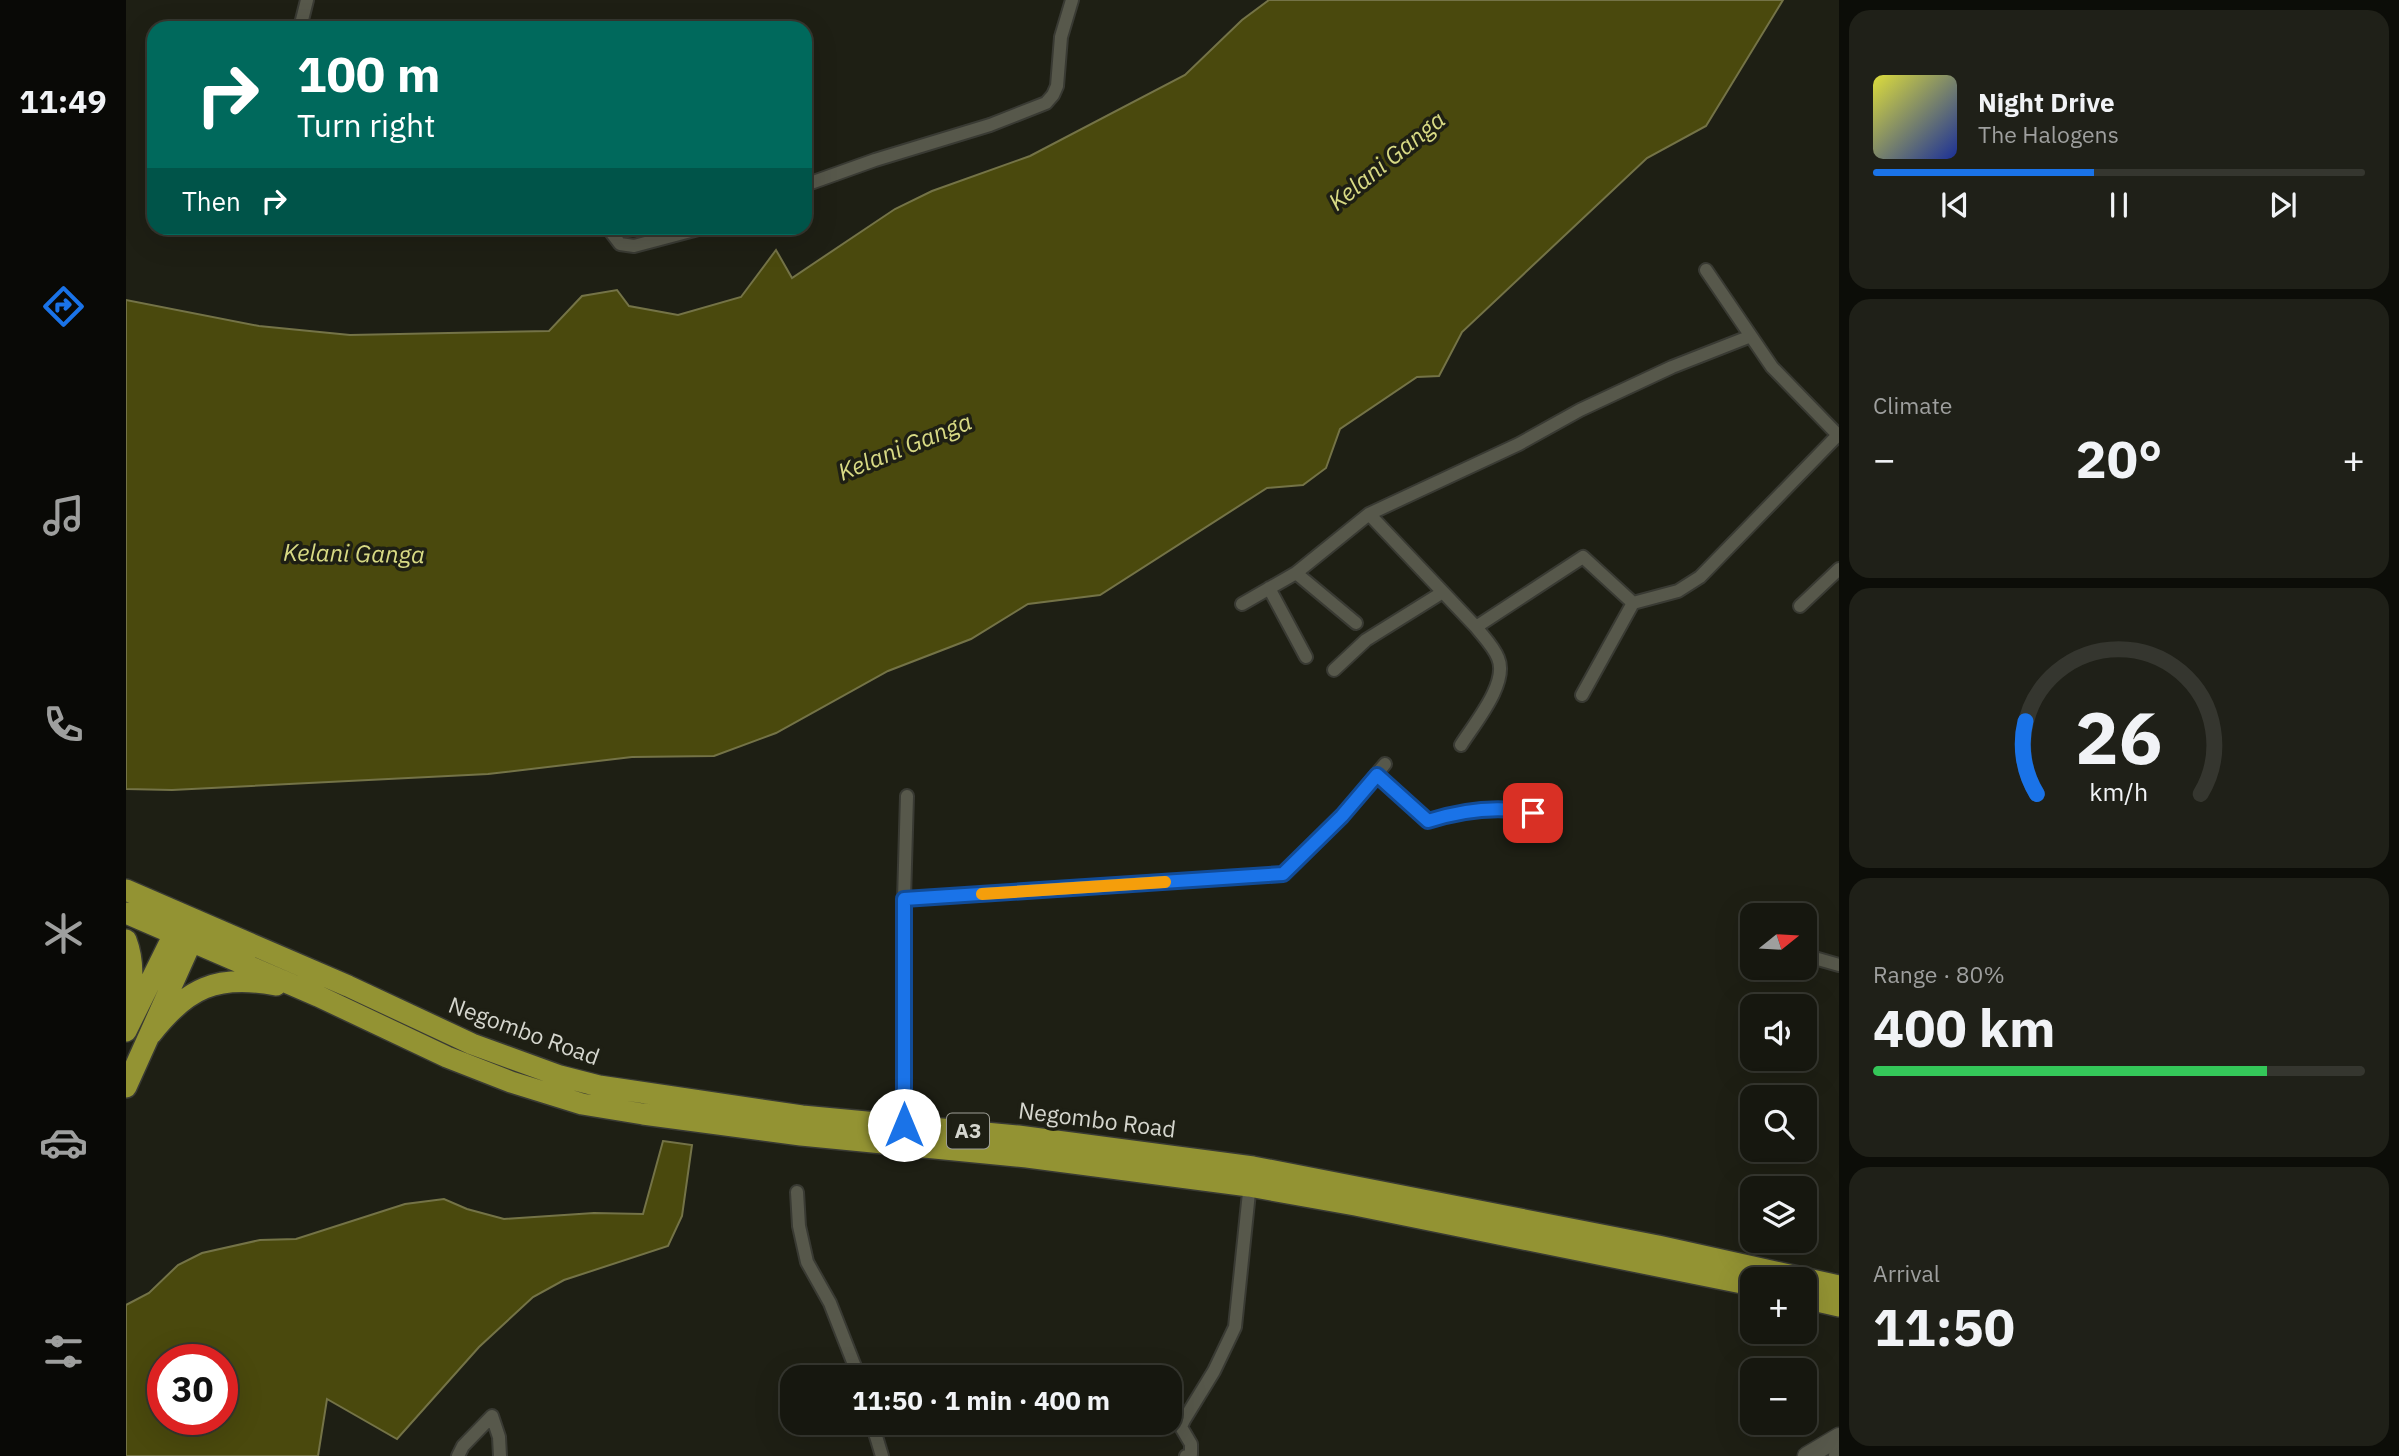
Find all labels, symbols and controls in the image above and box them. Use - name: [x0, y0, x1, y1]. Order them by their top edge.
- text: 100 m: [297, 42, 441, 105]
- icon: right: [182, 49, 273, 140]
- text: 11:49: [19, 80, 107, 122]
- text: Night Drive: [1978, 85, 2115, 119]
- water label: Kelani Ganga: [1321, 103, 1451, 217]
- text: Turn right: [297, 104, 435, 146]
- text: The Halogens: [1978, 119, 2119, 149]
- icon: right: [255, 182, 293, 220]
- text: Then: [182, 184, 241, 218]
- icon: previous: [1936, 186, 1974, 224]
- icon: pause: [2100, 186, 2138, 224]
- icon: next: [2264, 186, 2302, 224]
- icon: directions: [39, 282, 88, 331]
- text: Climate: [1873, 390, 1952, 420]
- water label: Kelani Ganga: [833, 405, 976, 487]
- text: 20°: [2076, 425, 2162, 492]
- text: −: [1873, 434, 1896, 483]
- text: +: [2342, 434, 2365, 483]
- icon: music: [39, 491, 88, 540]
- water label: Kelani Ganga: [283, 536, 425, 570]
- text: 26: [2075, 689, 2163, 784]
- icon: phone: [39, 700, 88, 749]
- text: km/h: [2090, 775, 2148, 808]
- pin: [1503, 783, 1563, 843]
- icon: arrive: [1514, 794, 1552, 832]
- north arrow: [1740, 903, 1816, 980]
- map controls: [1740, 903, 1817, 1435]
- icon: climate: [39, 909, 88, 958]
- text: Range · 80%: [1873, 959, 2005, 989]
- street label: Negombo Road: [445, 989, 604, 1071]
- button: sound: [1740, 994, 1817, 1071]
- text: 400 km: [1873, 994, 2055, 1061]
- button: search: [1740, 1085, 1817, 1162]
- position arrow: [867, 1088, 941, 1162]
- street label: Negombo Road: [1017, 1094, 1178, 1144]
- road number: A3: [947, 1114, 989, 1148]
- icon: car: [39, 1118, 88, 1167]
- button: layers: [1740, 1176, 1817, 1253]
- text: Arrival: [1873, 1258, 1940, 1288]
- button: +: [1740, 1267, 1817, 1344]
- text: 11:50: [1873, 1293, 2015, 1360]
- icon: filters: [39, 1327, 88, 1376]
- speed limit sign: 30: [147, 1344, 238, 1435]
- button: −: [1740, 1358, 1817, 1435]
- text: 11:50 · 1 min · 400 m: [852, 1383, 1110, 1417]

